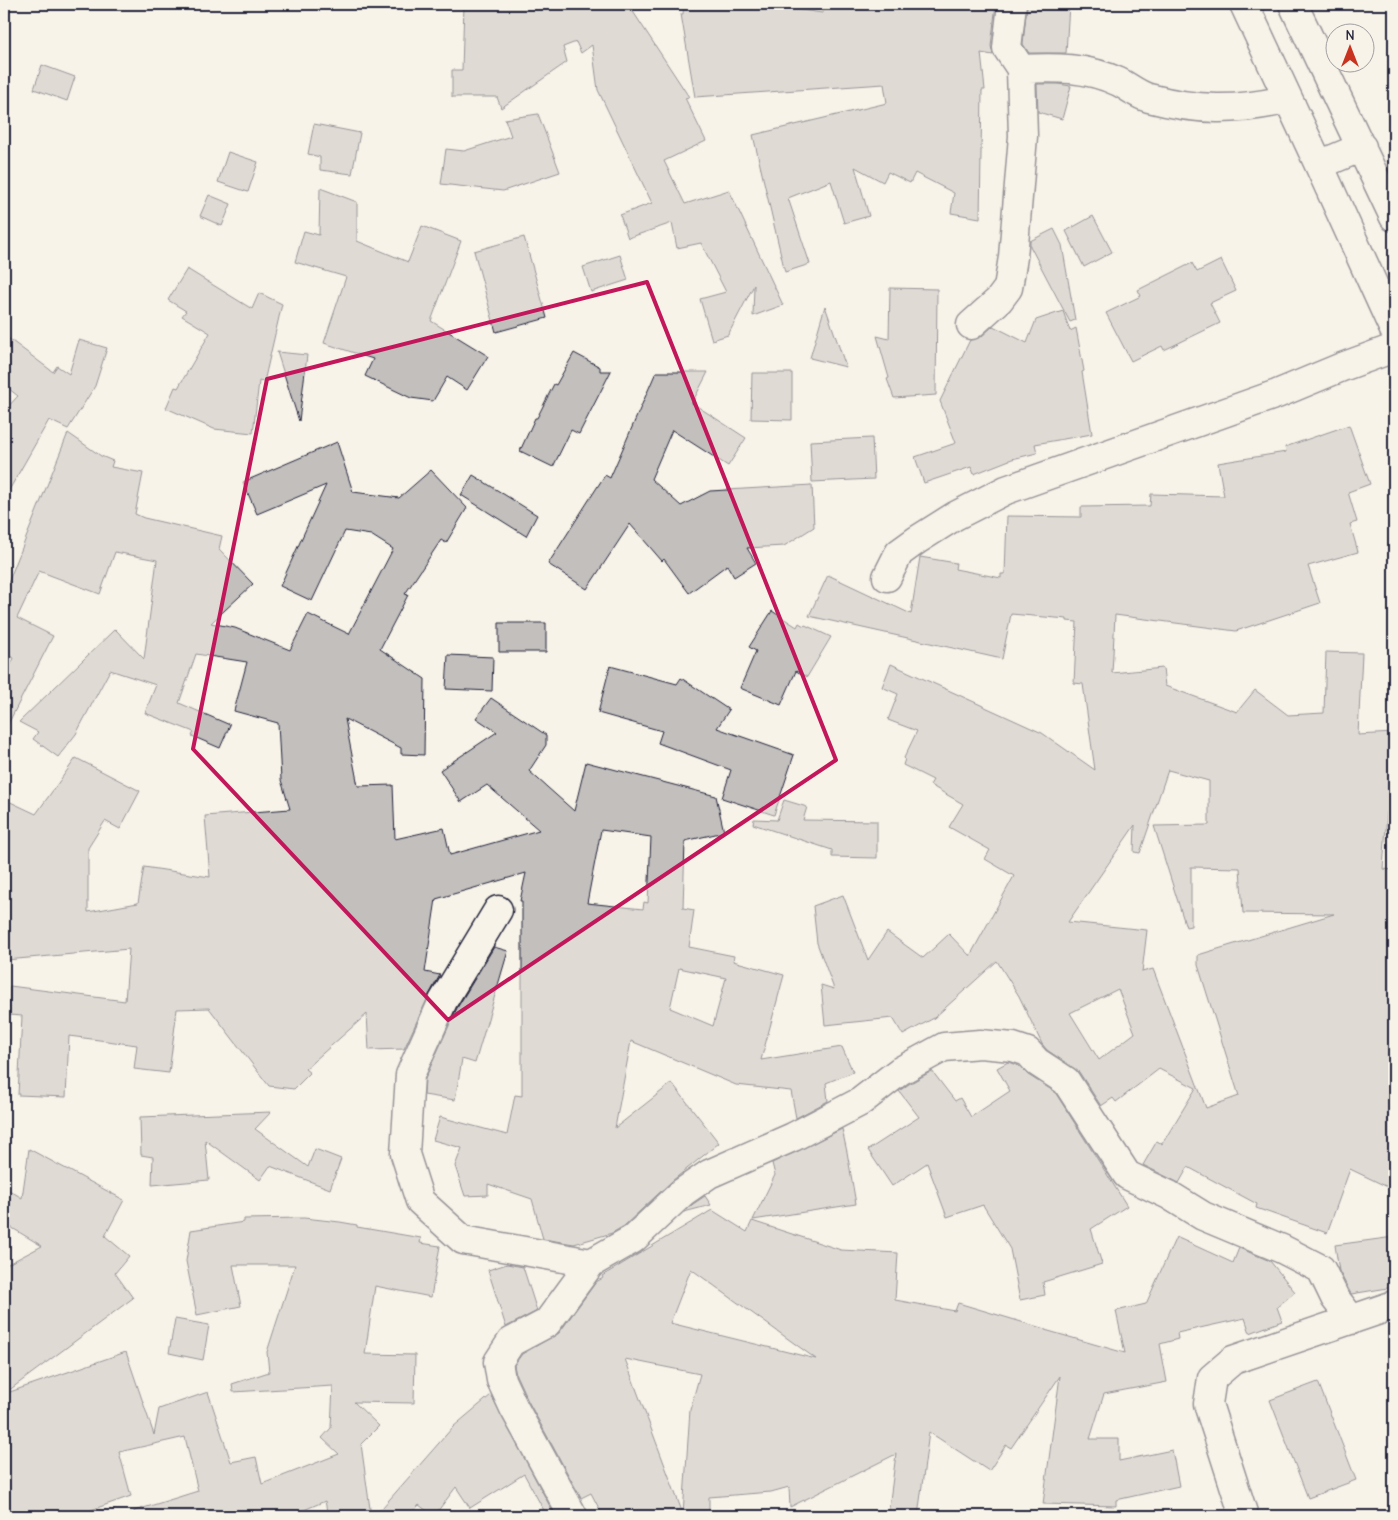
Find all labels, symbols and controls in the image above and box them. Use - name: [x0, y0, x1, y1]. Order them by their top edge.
- north arrow: [1326, 22, 1376, 72]
- text: N: [1345, 27, 1355, 44]

